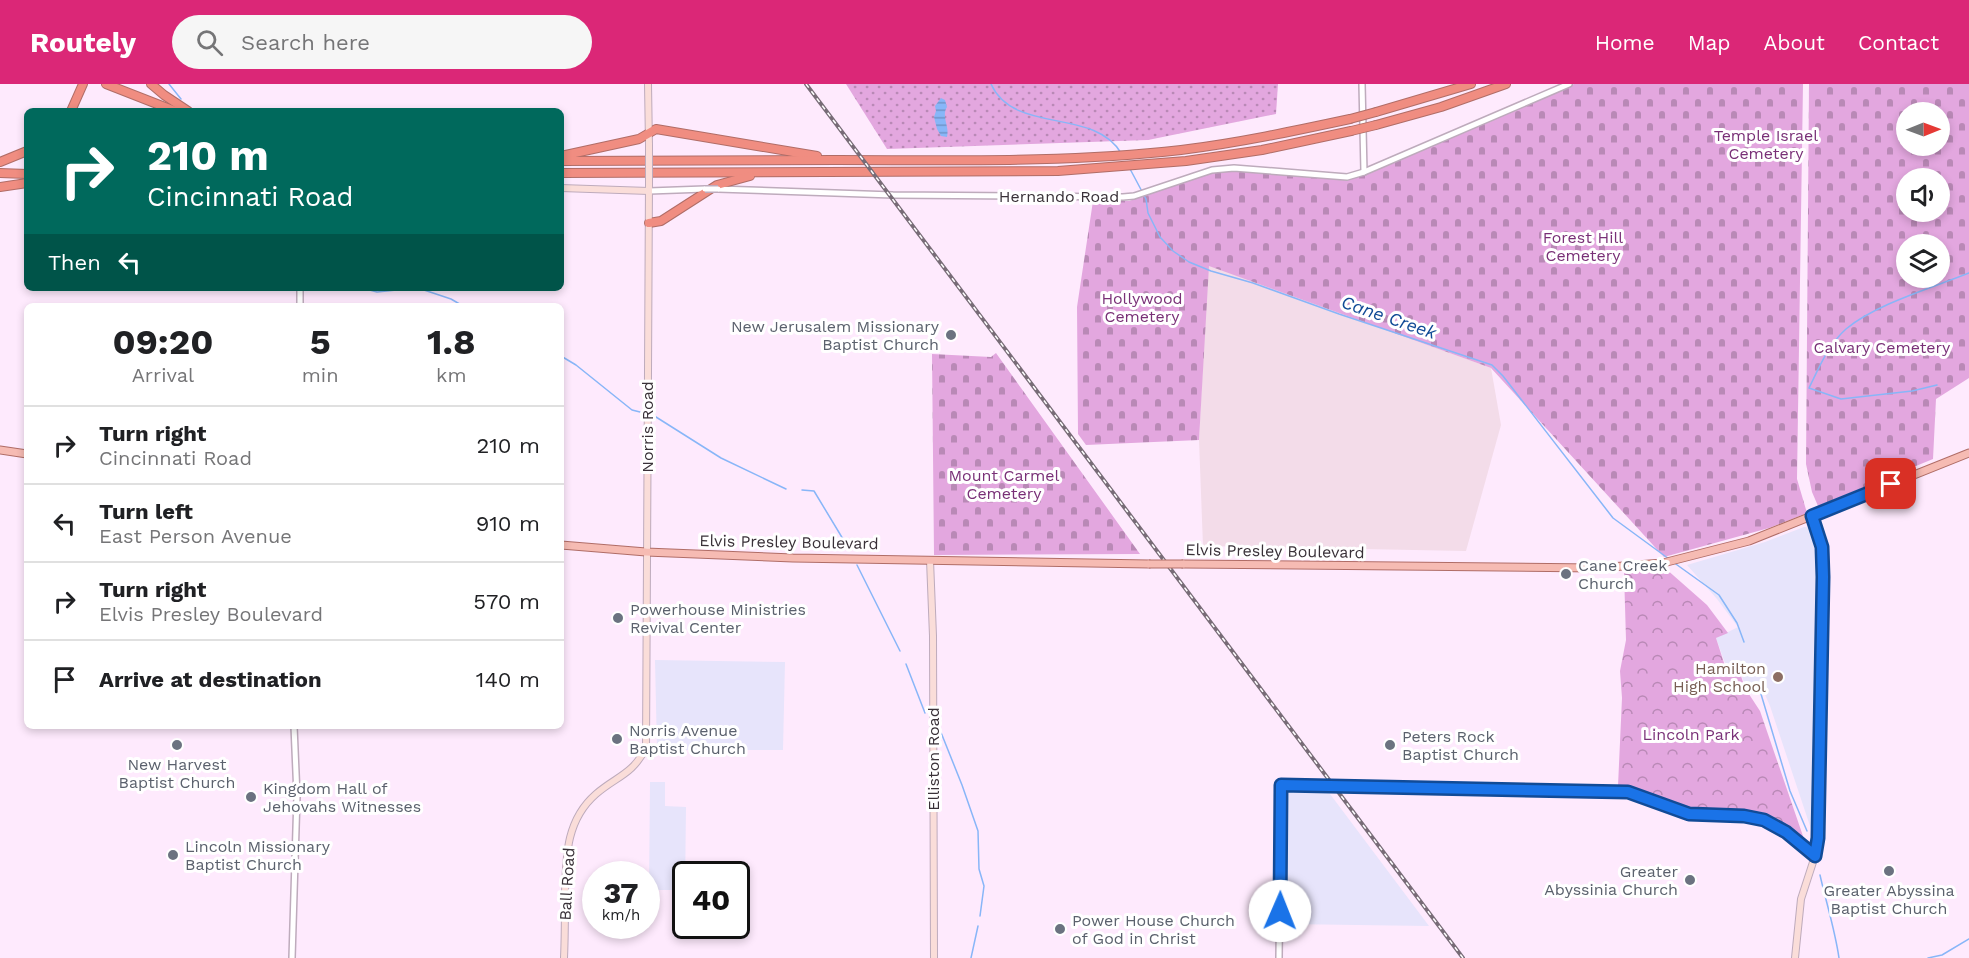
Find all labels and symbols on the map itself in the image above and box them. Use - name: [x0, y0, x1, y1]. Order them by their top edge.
- north arrow: [1896, 102, 1950, 156]
- park label: Temple Israel Cemetery: [1714, 126, 1818, 163]
- street label: Hernando Road: [999, 187, 1119, 206]
- park label: Forest Hill Cemetery: [1543, 228, 1623, 265]
- park label: Hollywood Cemetery: [1101, 289, 1183, 326]
- water label: Cane Creek: [1339, 291, 1440, 343]
- place label: New Jerusalem Missionary Baptist Church: [731, 317, 940, 354]
- marker: New Jerusalem Missionary Baptist Church: [944, 328, 958, 342]
- park label: Calvary Cemetery: [1814, 338, 1951, 357]
- street label: Norris Road: [638, 381, 657, 473]
- pin: [1865, 458, 1916, 509]
- park label: Mount Carmel Cemetery: [949, 466, 1060, 503]
- street label: Elvis Presley Boulevard: [699, 531, 879, 553]
- street label: Elvis Presley Boulevard: [1185, 540, 1365, 562]
- place label: Cane Creek Church: [1578, 556, 1667, 593]
- marker: Cane Creek Church: [1559, 567, 1573, 581]
- place label: Powerhouse Ministries Revival Center: [630, 600, 806, 637]
- marker: Powerhouse Ministries Revival Center: [611, 611, 625, 625]
- place label: Hamilton High School: [1673, 659, 1766, 696]
- marker: Hamilton High School: [1771, 670, 1785, 684]
- street label: Elliston Road: [924, 707, 943, 811]
- place label: Norris Avenue Baptist Church: [629, 721, 746, 758]
- park label: Lincoln Park: [1643, 725, 1739, 744]
- place label: Peters Rock Baptist Church: [1402, 727, 1519, 764]
- marker: Norris Avenue Baptist Church: [610, 732, 624, 746]
- marker: New Harvest Baptist Church: [170, 738, 184, 752]
- marker: Peters Rock Baptist Church: [1383, 738, 1397, 752]
- place label: New Harvest Baptist Church: [119, 755, 235, 792]
- place label: Kingdom Hall of Jehovahs Witnesses: [263, 779, 421, 816]
- marker: Kingdom Hall of Jehovahs Witnesses: [244, 790, 258, 804]
- place label: Lincoln Missionary Baptist Church: [185, 837, 331, 874]
- street label: Ball Road: [556, 847, 578, 921]
- marker: Lincoln Missionary Baptist Church: [166, 848, 180, 862]
- speed limit sign: 40: [672, 861, 750, 939]
- place label: Greater Abyssinia Church: [1544, 862, 1678, 899]
- marker: Greater Abyssina Baptist Church: [1882, 864, 1896, 878]
- marker: Greater Abyssinia Church: [1683, 873, 1697, 887]
- position arrow: [1248, 879, 1312, 943]
- place label: Greater Abyssina Baptist Church: [1823, 881, 1955, 918]
- place label: Power House Church of God in Christ: [1072, 911, 1235, 948]
- marker: Power House Church of God in Christ: [1053, 922, 1067, 936]

